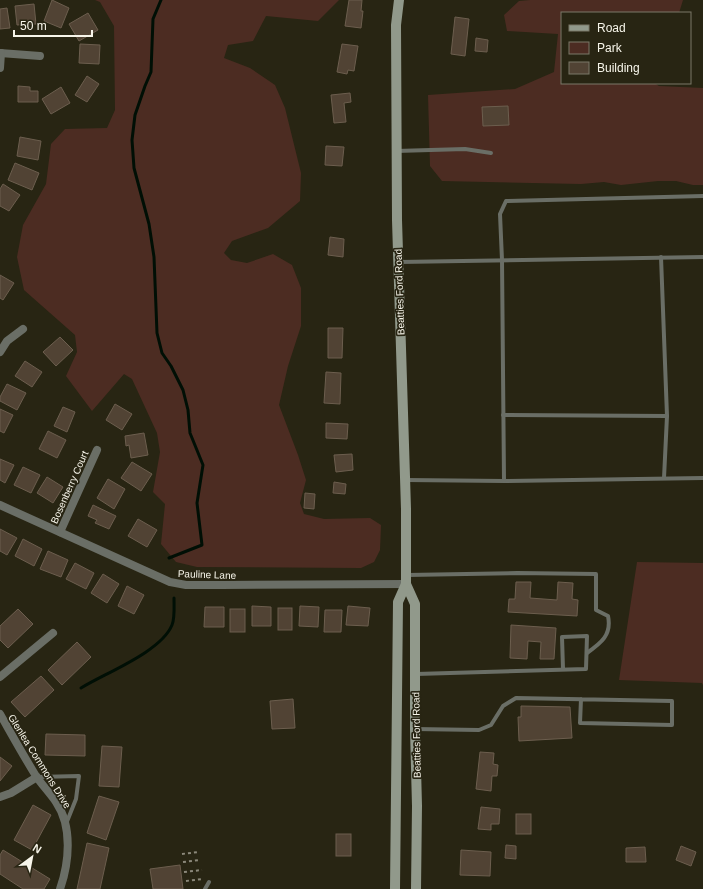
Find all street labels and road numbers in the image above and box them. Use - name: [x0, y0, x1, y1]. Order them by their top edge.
- street label: Beatties Ford Road: [392, 249, 407, 335]
- street label: Bosenberry Court: [48, 449, 91, 525]
- street label: Pauline Lane: [178, 568, 237, 581]
- street label: Beatties Ford Road: [410, 692, 423, 778]
- street label: Glenlea Commons Drive: [6, 712, 73, 811]

